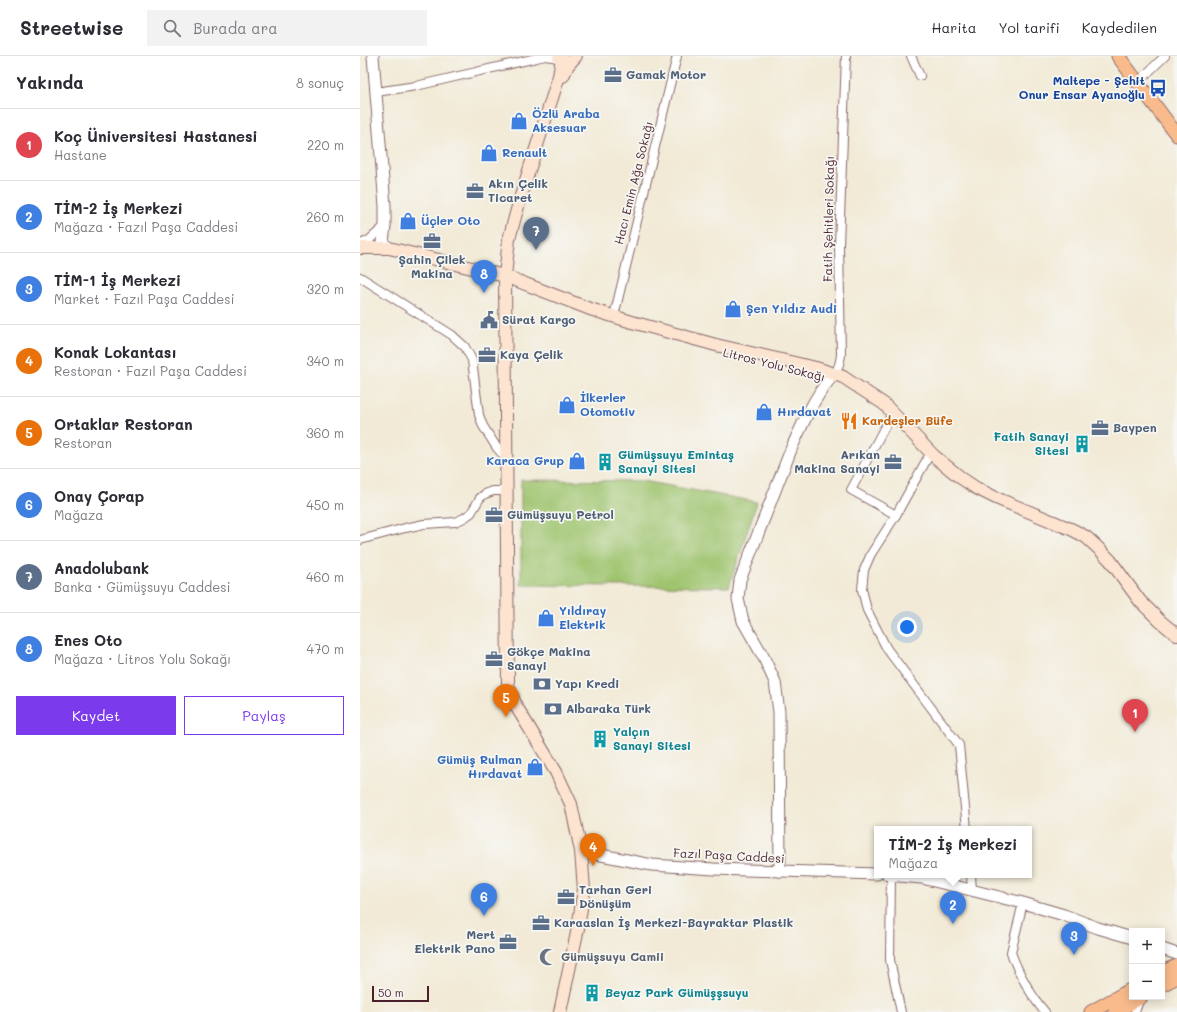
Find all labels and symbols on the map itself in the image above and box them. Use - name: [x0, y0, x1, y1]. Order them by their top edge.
- office icon: Gamak Motor: [603, 65, 623, 85]
- place label: Gamak Motor: [626, 66, 706, 82]
- place label: Maltepe - Şehit Onur Ensar Ayanoğlu: [1019, 72, 1145, 102]
- bus stop icon: Maltepe - Şehit Onur Ensar Ayanoğlu: [1148, 78, 1168, 98]
- place label: Özlü Araba Aksesuar: [532, 105, 600, 135]
- shop icon: Özlü Araba Aksesuar: [509, 111, 529, 131]
- street label: Hacı Emin Ağa Sokağı: [610, 120, 656, 246]
- shop icon: Renault: [479, 143, 499, 163]
- place label: Renault: [502, 144, 547, 160]
- street label: Fatih Şehitleri Sokağı: [819, 156, 837, 282]
- place label: Akın Çelik Ticaret: [488, 175, 548, 205]
- office icon: Akın Çelik Ticaret: [465, 181, 485, 201]
- shop icon: Üçler Oto: [398, 211, 418, 231]
- place label: Üçler Oto: [421, 212, 480, 228]
- pin: 7: [523, 217, 549, 250]
- office icon: Şahin Çilek Makina: [422, 231, 442, 251]
- place label: Şahin Çilek Makina: [399, 251, 465, 281]
- pin: 8: [471, 260, 497, 293]
- shop icon: Şen Yıldız Audi: [723, 299, 743, 319]
- place label: Şen Yıldız Audi: [746, 300, 837, 316]
- public building icon: Sürat Kargo: [479, 310, 499, 330]
- place label: Sürat Kargo: [502, 311, 576, 327]
- street label: Litros Yolu Sokağı: [721, 344, 827, 384]
- office icon: Kaya Çelik: [477, 345, 497, 365]
- place label: Kaya Çelik: [500, 346, 563, 362]
- place label: İlkerler Otomotiv: [580, 389, 636, 419]
- shop icon: İlkerler Otomotiv: [557, 395, 577, 415]
- shop icon: Hırdavat: [754, 402, 774, 422]
- place label: Hırdavat: [777, 403, 831, 419]
- restaurant icon: Kardeşler Büfe: [839, 411, 859, 431]
- place label: Kardeşler Büfe: [862, 412, 953, 429]
- office icon: Baypen: [1090, 418, 1110, 438]
- place label: Baypen: [1113, 419, 1157, 435]
- place label: Fatih Sanayi Sitesi: [994, 428, 1069, 458]
- building icon: Fatih Sanayi Sitesi: [1072, 434, 1092, 454]
- place label: Gümüşsuyu Emintaş Sanayi Sitesi: [618, 446, 734, 476]
- place label: Arıkan Makina Sanayi: [794, 446, 880, 476]
- shop icon: Karaca Grup: [567, 451, 587, 471]
- place label: Karaca Grup: [486, 452, 564, 468]
- building icon: Gümüşsuyu Emintaş Sanayi Sitesi: [595, 452, 615, 472]
- office icon: Arıkan Makina Sanayi: [883, 452, 903, 472]
- office icon: Gümüşsuyu Petrol: [484, 505, 504, 525]
- place label: Gümüşsuyu Petrol: [507, 506, 614, 523]
- place label: Yıldıray Elektrik: [559, 602, 607, 632]
- shop icon: Yıldıray Elektrik: [536, 608, 556, 628]
- your location: [897, 617, 917, 637]
- place label: Gökçe Makina Sanayi: [507, 643, 591, 673]
- office icon: Gökçe Makina Sanayi: [484, 649, 504, 669]
- bank icon: Yapı Kredi: [532, 674, 552, 694]
- place label: Yapı Kredi: [555, 675, 619, 691]
- pin: 5: [493, 684, 519, 717]
- bank icon: Albaraka Türk: [543, 699, 563, 719]
- pin: 1: [1122, 699, 1148, 732]
- place label: Albaraka Türk: [566, 700, 651, 716]
- place label: Yalçın Sanayi Sitesi: [613, 723, 691, 753]
- building icon: Yalçın Sanayi Sitesi: [590, 729, 610, 749]
- place label: Gümüş Rulman Hırdavat: [437, 751, 522, 781]
- shop icon: Gümüş Rulman Hırdavat: [525, 757, 545, 777]
- pin: 4: [580, 833, 606, 866]
- street label: Fazıl Paşa Caddesi: [673, 844, 785, 866]
- place label: Tarhan Geri Dönüşüm: [579, 881, 652, 912]
- pin: 6: [471, 883, 497, 916]
- office icon: Tarhan Geri Dönüşüm: [556, 887, 576, 907]
- pin: 2: [940, 891, 966, 924]
- office icon: Karaaslan İş Merkezi-Bayraktar Plastik: [531, 913, 551, 933]
- place label: Karaaslan İş Merkezi-Bayraktar Plastik: [554, 914, 793, 931]
- pin: 3: [1061, 922, 1087, 955]
- place label: Mert Elektrik Pano: [414, 926, 495, 956]
- office icon: Mert Elektrik Pano: [498, 932, 518, 952]
- mosque icon: Gümüşsuyu Camii: [538, 947, 558, 967]
- place label: Gümüşsuyu Camii: [561, 948, 664, 965]
- building icon: Beyaz Park Gümüşşsuyu: [582, 983, 602, 1003]
- scale bar: [372, 984, 429, 1003]
- place label: Beyaz Park Gümüşşsuyu: [605, 984, 749, 1001]

